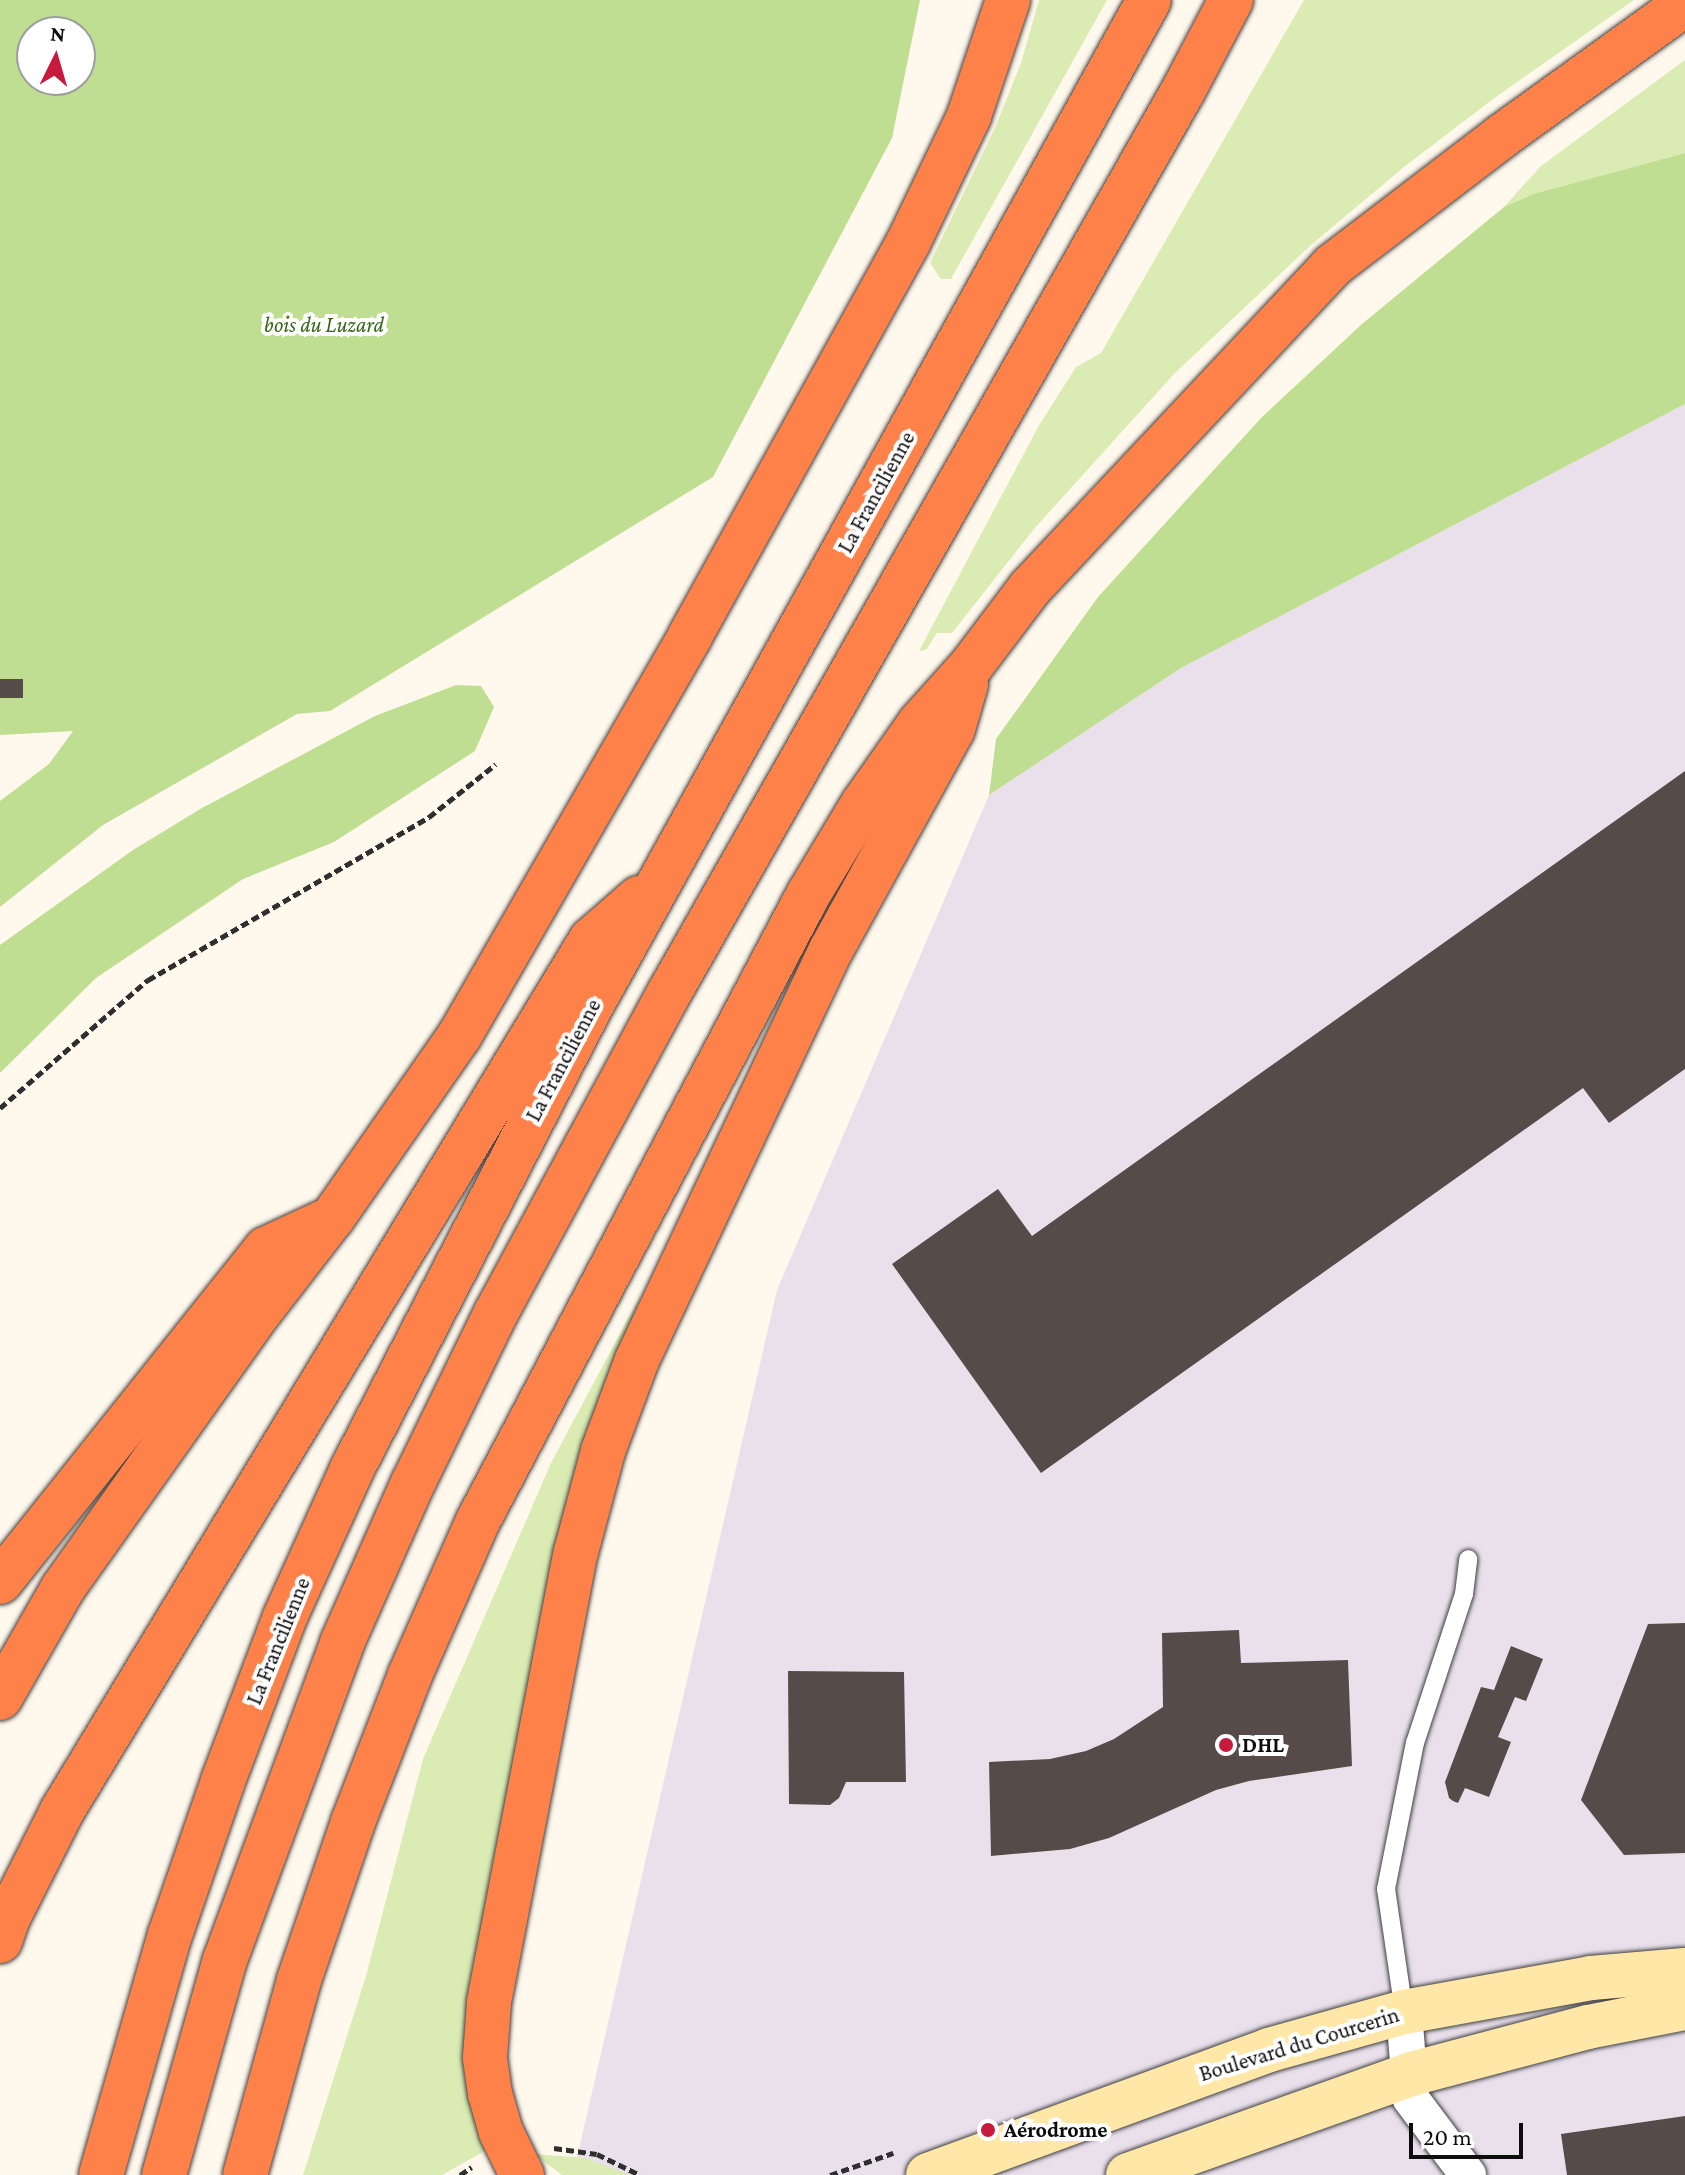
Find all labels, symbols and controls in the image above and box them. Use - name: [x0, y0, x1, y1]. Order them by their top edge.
- north arrow: [16, 16, 96, 96]
- text: N: [49, 20, 67, 47]
- park label: bois du Luzard: [264, 312, 384, 338]
- street label: La Francilienne: [832, 427, 920, 557]
- street label: La Francilienne: [520, 994, 606, 1126]
- street label: La Francilienne: [241, 1574, 315, 1708]
- place label: DHL: [1242, 1732, 1284, 1758]
- marker: DHL: [1217, 1736, 1235, 1754]
- street label: Boulevard du Courcerin: [1196, 2001, 1402, 2087]
- scale bar: [1413, 2107, 1527, 2157]
- place label: Aérodrome: [1004, 2117, 1108, 2143]
- marker: Aérodrome: [979, 2121, 997, 2139]
- text: 20 m: [1423, 2123, 1472, 2150]

